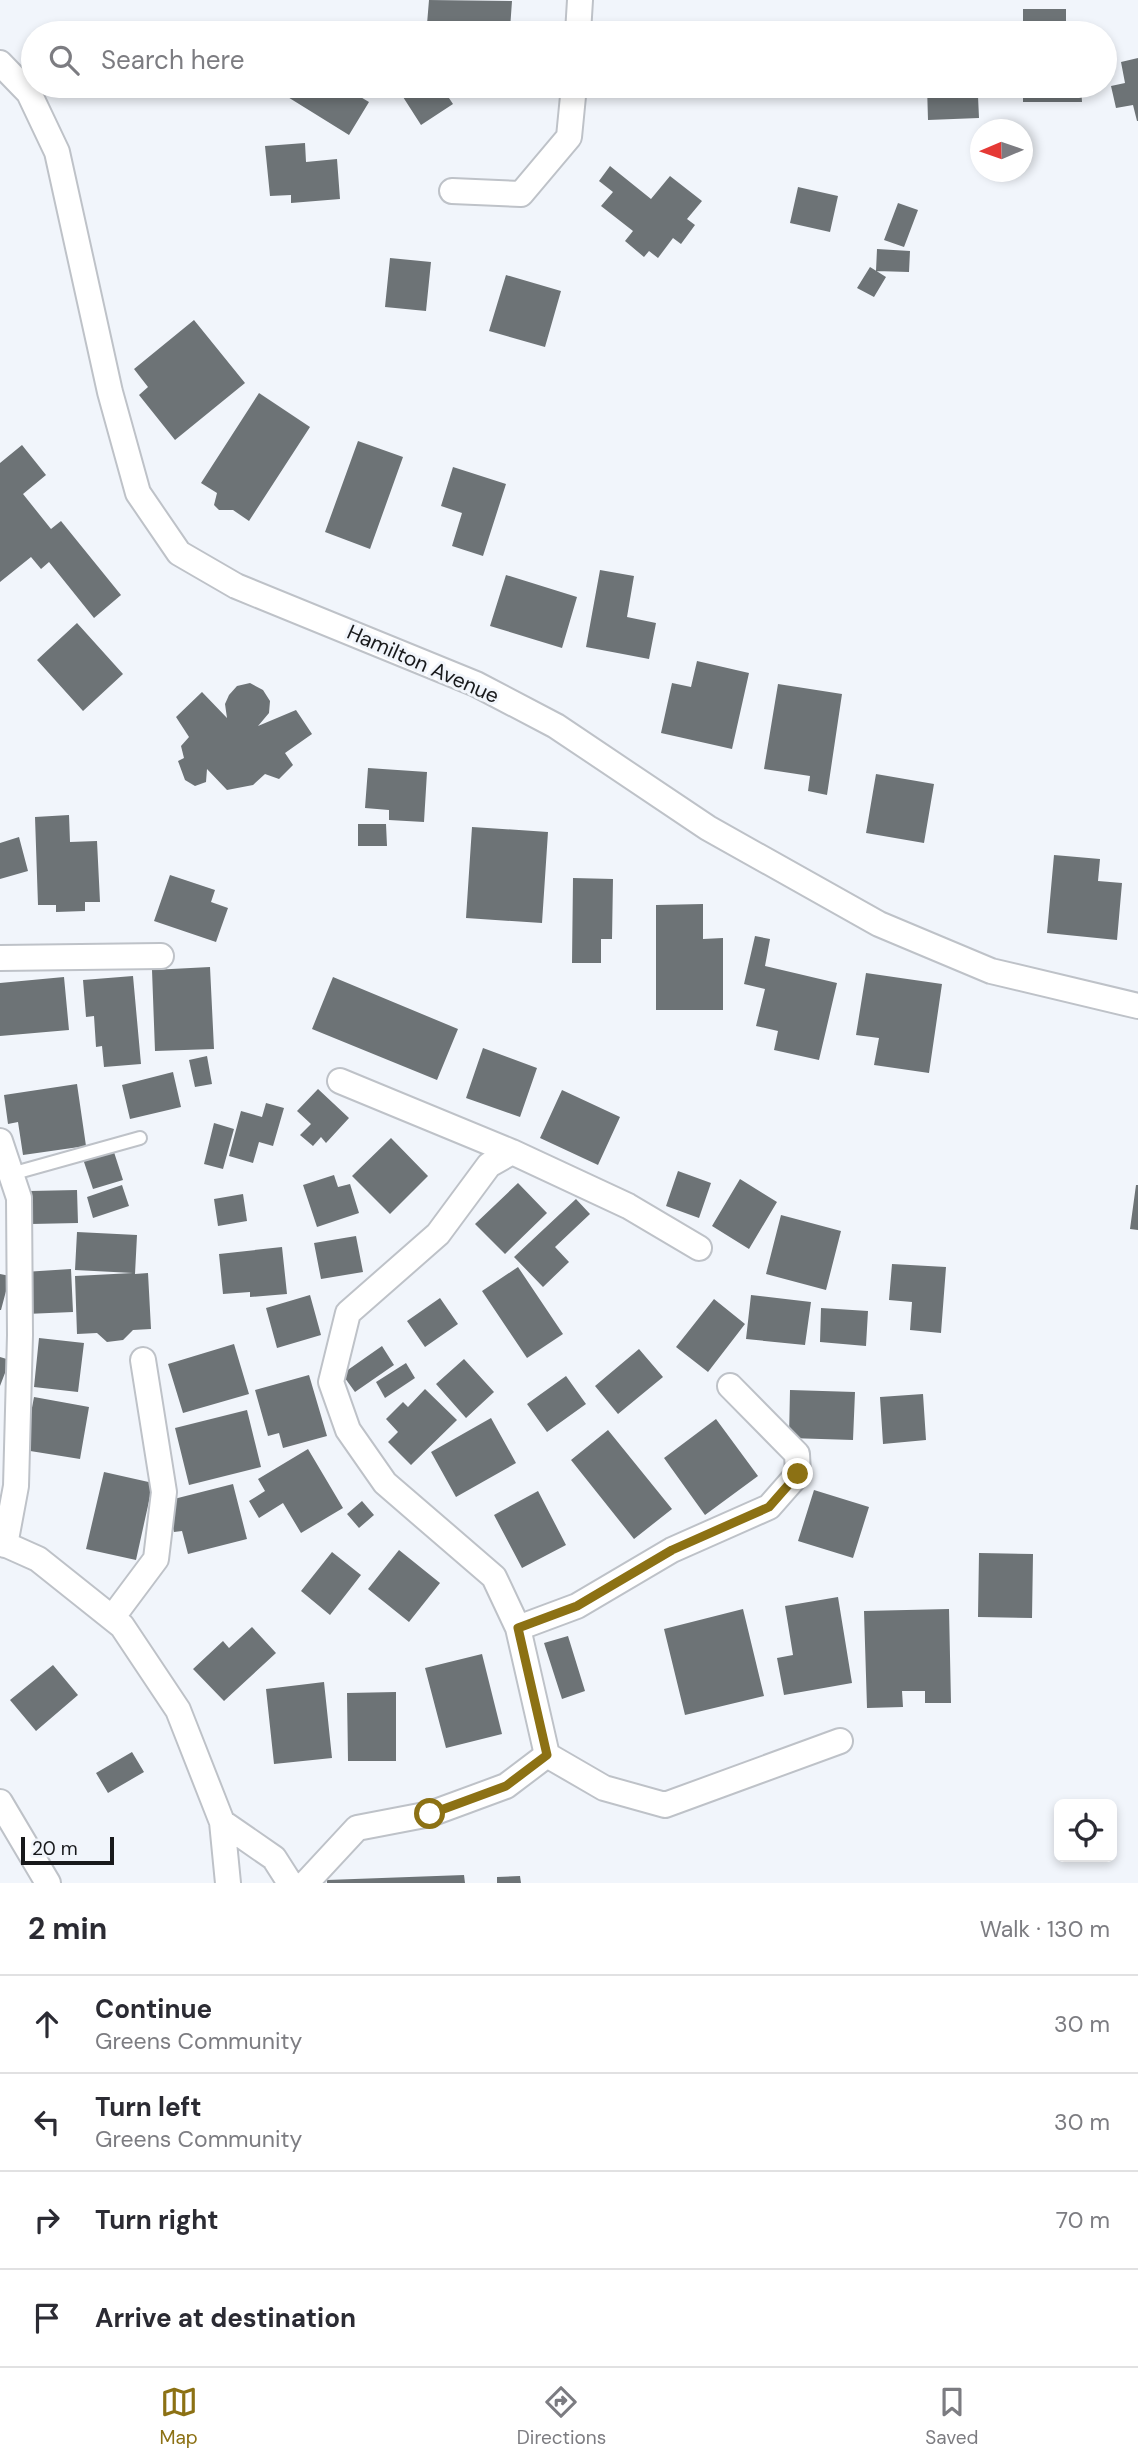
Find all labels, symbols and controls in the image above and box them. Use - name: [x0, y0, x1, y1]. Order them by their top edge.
- search box: [21, 21, 1117, 98]
- icon: search: [45, 41, 83, 79]
- text: Search here: [101, 43, 244, 77]
- north arrow: [970, 119, 1033, 182]
- street label: Hamilton Avenue: [343, 618, 503, 710]
- route end: [782, 1458, 813, 1489]
- route start: [414, 1798, 445, 1829]
- map controls: [1054, 1799, 1117, 1862]
- button: locate: [1054, 1799, 1117, 1862]
- scale bar: [21, 1834, 114, 1866]
- text: 20 m: [32, 1836, 78, 1861]
- text: 2 min: [28, 1909, 107, 1948]
- text: Walk · 130 m: [980, 1914, 1110, 1944]
- text: Continue: [95, 1992, 212, 2026]
- icon: ahead: [28, 2005, 66, 2043]
- text: 30 m: [1054, 2009, 1110, 2039]
- text: Greens Community: [95, 2026, 302, 2056]
- text: Turn left: [95, 2090, 202, 2124]
- icon: left: [28, 2103, 66, 2141]
- text: 30 m: [1054, 2107, 1110, 2137]
- text: Greens Community: [95, 2124, 302, 2154]
- icon: right: [28, 2201, 66, 2239]
- text: Turn right: [95, 2203, 219, 2237]
- text: 70 m: [1056, 2205, 1110, 2235]
- icon: arrive: [28, 2299, 66, 2337]
- text: Arrive at destination: [95, 2301, 356, 2335]
- tab: Map: [160, 2383, 198, 2450]
- tab: Directions: [517, 2383, 606, 2450]
- tab: Saved: [925, 2383, 978, 2450]

